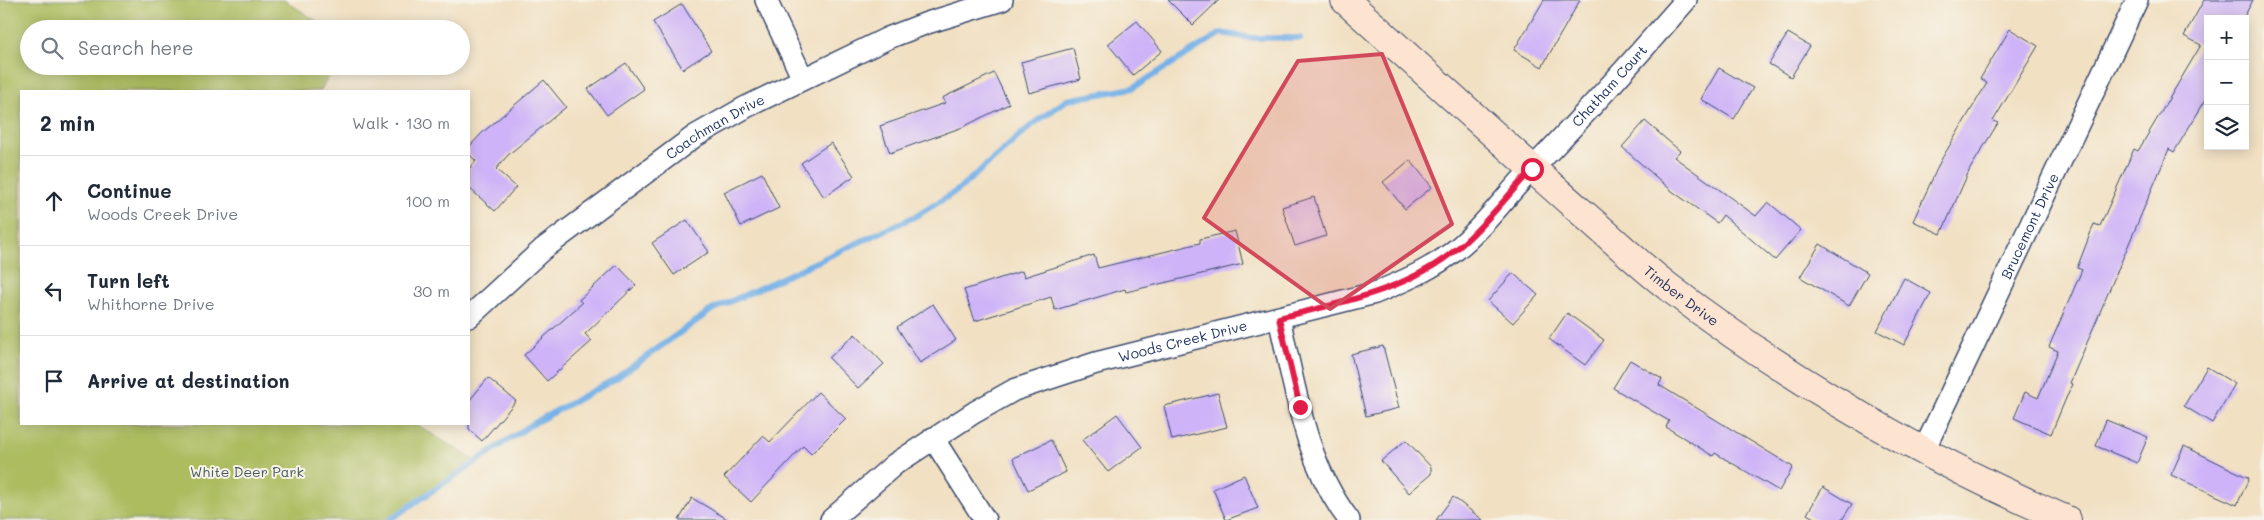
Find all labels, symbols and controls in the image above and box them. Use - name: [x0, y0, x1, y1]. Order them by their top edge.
- map controls: [2204, 15, 2249, 150]
- button: +: [2204, 15, 2249, 60]
- search box: [20, 20, 470, 75]
- icon: search: [38, 34, 66, 62]
- text: Search here: [78, 35, 194, 60]
- street label: Chatham Court: [1567, 41, 1651, 131]
- button: −: [2204, 60, 2249, 105]
- street label: Coachman Drive: [662, 89, 768, 164]
- button: layers: [2204, 105, 2249, 150]
- text: 2 min: [40, 109, 95, 136]
- text: Walk · 130 m: [352, 112, 450, 133]
- route start: [1521, 158, 1544, 181]
- street label: Brucemont Drive: [1996, 170, 2063, 282]
- text: Continue: [87, 178, 172, 203]
- icon: ahead: [40, 187, 68, 215]
- text: 100 m: [405, 190, 450, 211]
- text: Woods Creek Drive: [87, 203, 238, 224]
- street label: Timber Drive: [1640, 261, 1723, 330]
- text: Turn left: [87, 268, 170, 293]
- icon: left: [40, 277, 68, 305]
- text: 30 m: [413, 280, 450, 301]
- text: Whithorne Drive: [87, 293, 215, 314]
- street label: Woods Creek Drive: [1116, 315, 1249, 366]
- icon: arrive: [40, 367, 68, 395]
- text: Arrive at destination: [87, 368, 290, 393]
- route end: [1289, 396, 1312, 419]
- park label: White Deer Park: [190, 462, 304, 481]

